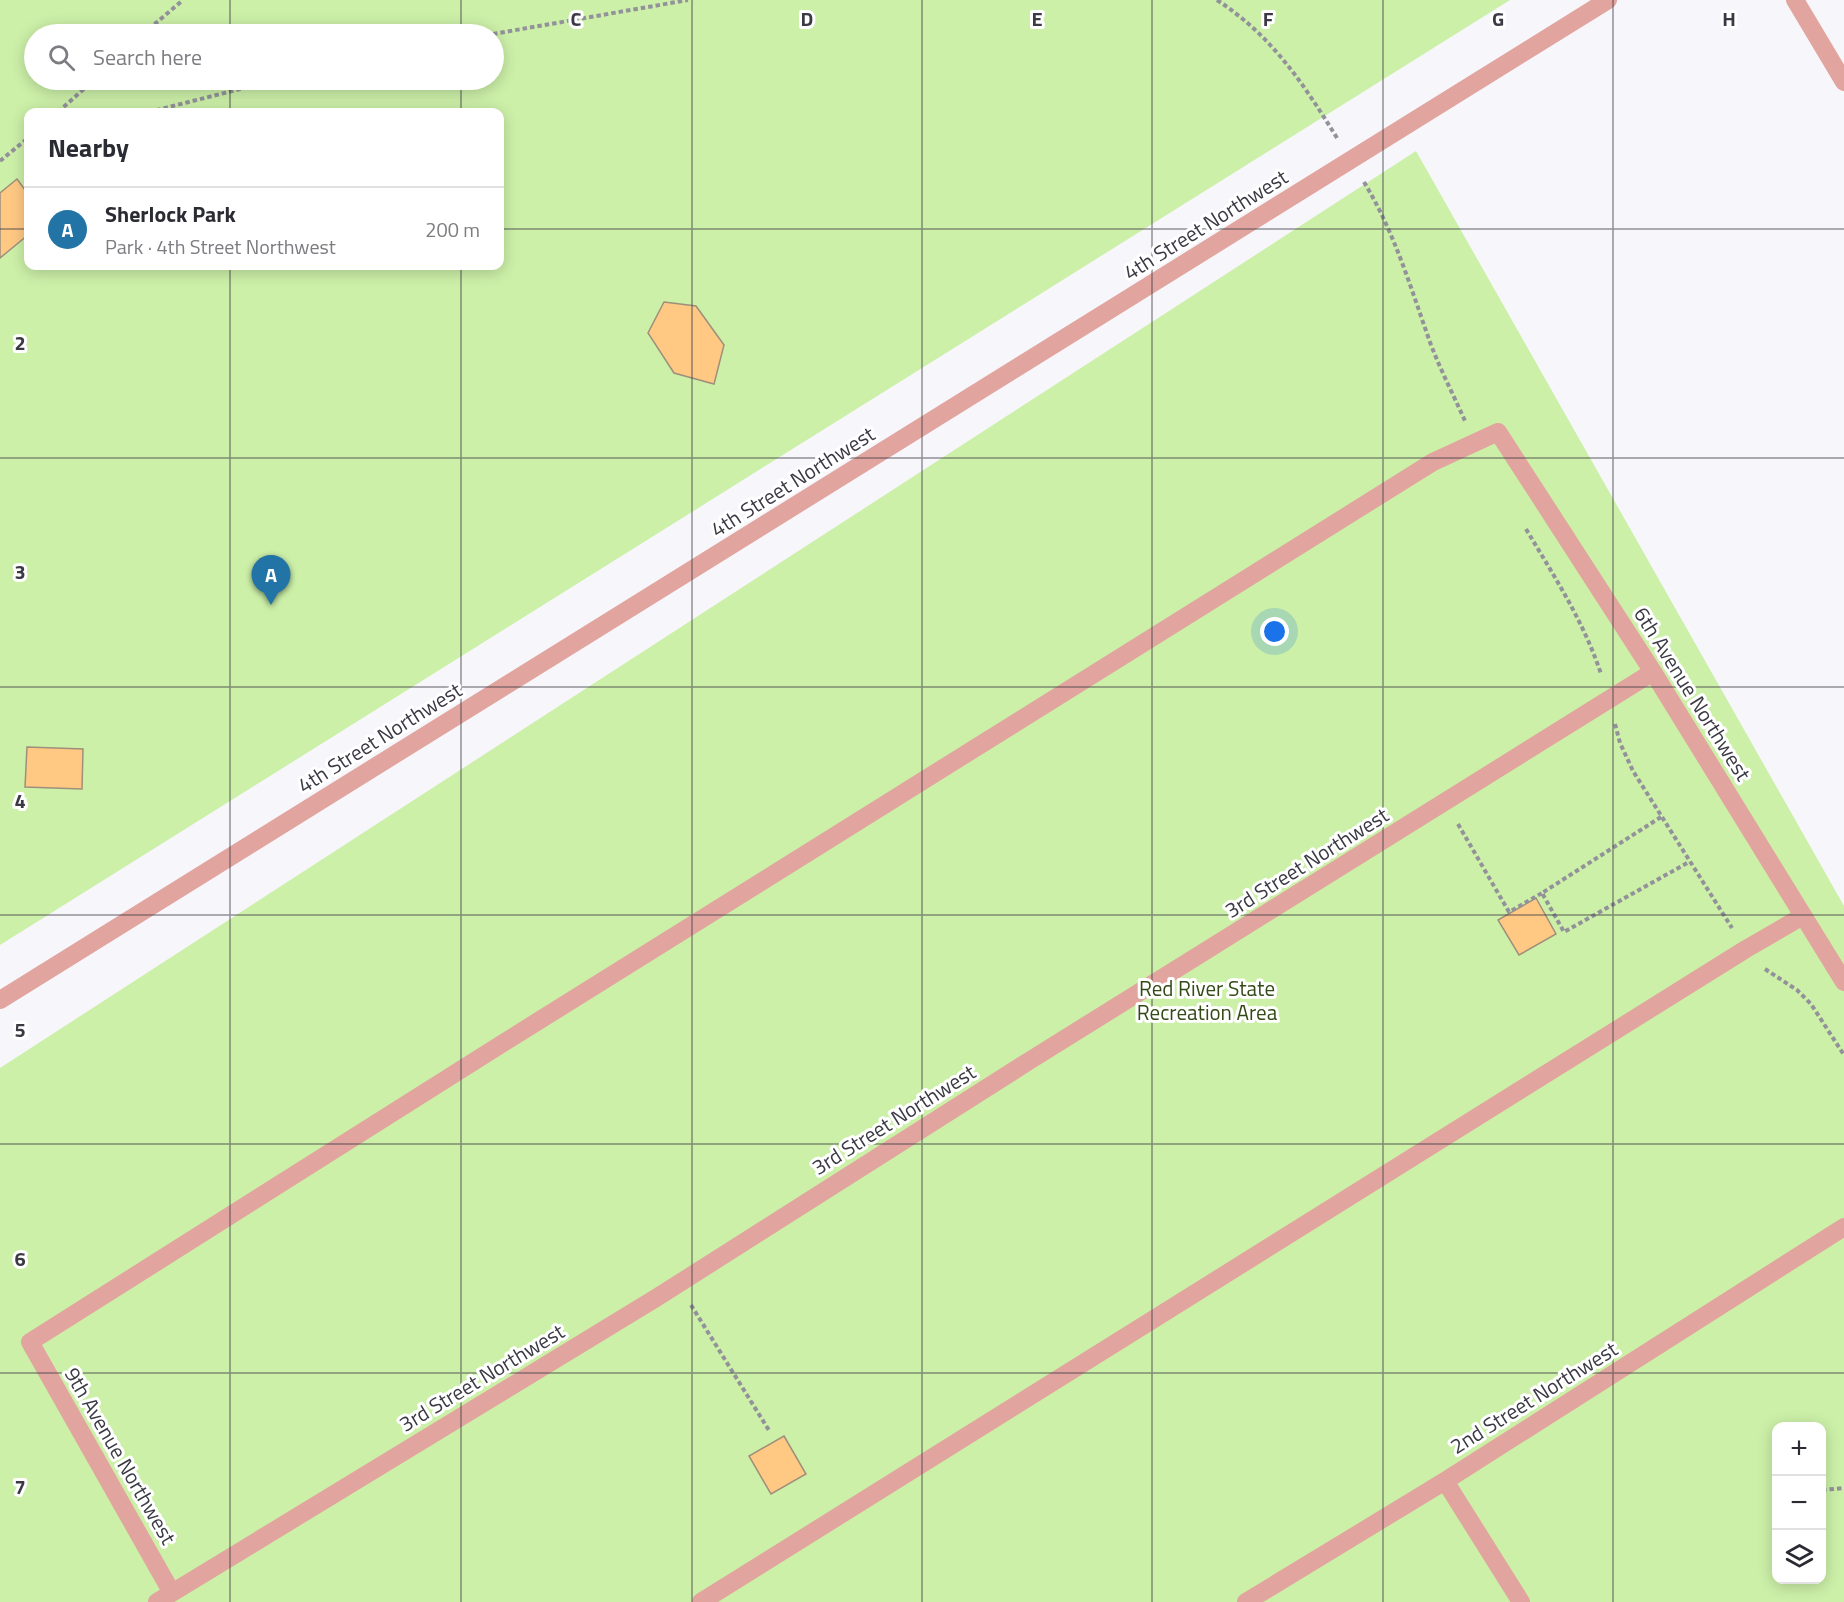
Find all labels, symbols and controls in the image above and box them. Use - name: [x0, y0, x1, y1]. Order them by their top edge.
- text: C: [571, 3, 582, 34]
- text: D: [801, 3, 813, 34]
- text: E: [1031, 3, 1043, 34]
- text: F: [1263, 3, 1274, 34]
- text: G: [1492, 3, 1504, 34]
- text: H: [1722, 3, 1736, 34]
- search box: [24, 24, 504, 90]
- text: Search here: [93, 40, 202, 74]
- icon: search: [45, 41, 78, 74]
- text: Nearby: [48, 128, 129, 167]
- street label: 4th Street Northwest: [1117, 160, 1294, 288]
- text: Sherlock Park: [105, 197, 236, 231]
- text: A: [61, 214, 74, 245]
- text: 200 m: [425, 214, 480, 245]
- text: Park · 4th Street Northwest: [105, 231, 336, 262]
- text: 2: [14, 327, 26, 358]
- street label: 4th Street Northwest: [704, 417, 881, 545]
- text: 3: [14, 556, 26, 587]
- pin: A: [252, 556, 290, 605]
- street label: 6th Avenue Northwest: [1626, 600, 1760, 787]
- your location: [1260, 617, 1289, 646]
- street label: 4th Street Northwest: [291, 673, 468, 801]
- text: 4: [14, 785, 26, 816]
- street label: 3rd Street Northwest: [1218, 798, 1395, 926]
- park label: Red River State Recreation Area: [1137, 972, 1278, 1028]
- text: 5: [14, 1014, 26, 1045]
- street label: 3rd Street Northwest: [805, 1055, 982, 1183]
- text: 6: [14, 1243, 26, 1274]
- street label: 3rd Street Northwest: [393, 1315, 571, 1439]
- street label: 2nd Street Northwest: [1444, 1332, 1624, 1462]
- street label: 9th Avenue Northwest: [57, 1361, 185, 1551]
- map controls: [1772, 1422, 1826, 1584]
- button: +: [1772, 1422, 1826, 1476]
- text: 7: [14, 1471, 26, 1502]
- button: −: [1772, 1476, 1826, 1530]
- button: layers: [1772, 1530, 1826, 1584]

